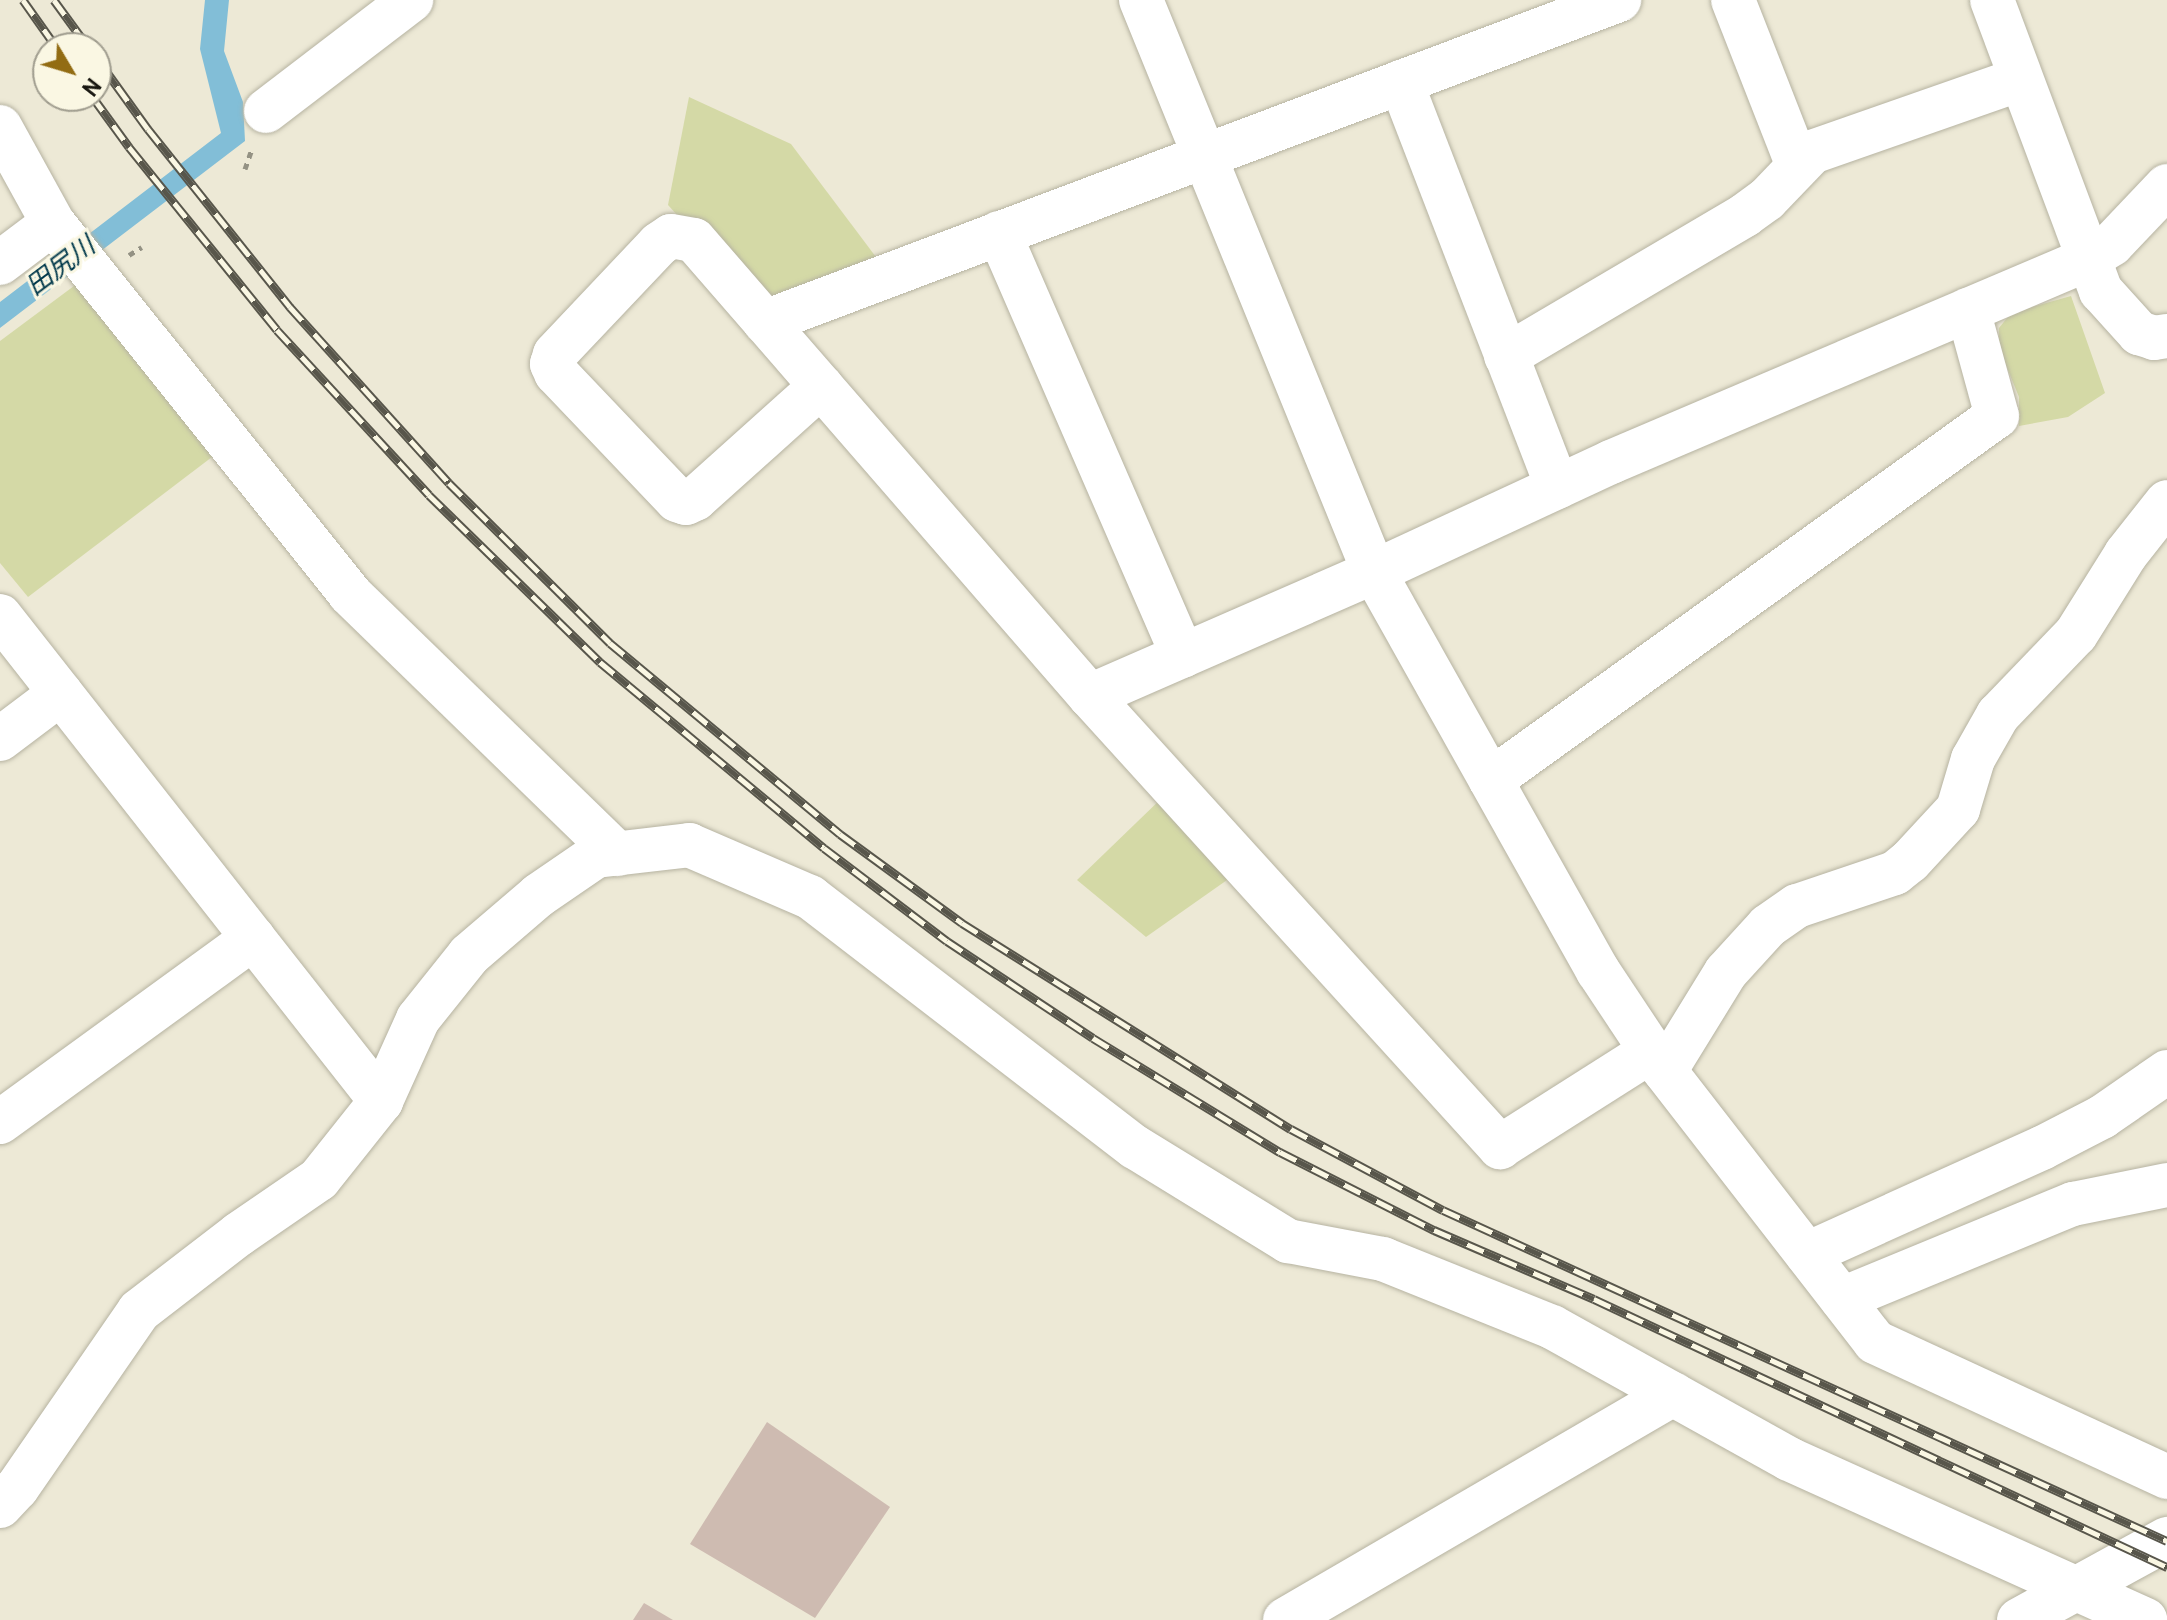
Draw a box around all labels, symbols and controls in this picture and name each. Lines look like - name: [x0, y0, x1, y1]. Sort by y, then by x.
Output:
- north arrow: [32, 32, 112, 112]
- text: N: [74, 71, 105, 100]
- water label: 田尻川: [21, 232, 103, 304]

